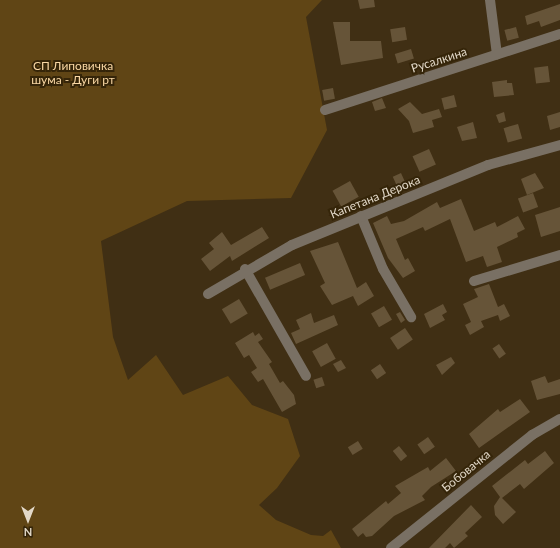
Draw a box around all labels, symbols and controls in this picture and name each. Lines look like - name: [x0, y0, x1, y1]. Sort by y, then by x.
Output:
- street label: Русалкина: [409, 44, 469, 76]
- park label: СП Липовичка шума - Дуги рт: [31, 59, 115, 87]
- street label: Капетана Дерока: [328, 172, 422, 222]
- street label: Бобовачка: [439, 447, 493, 495]
- north arrow: [8, 500, 48, 540]
- text: N: [24, 526, 32, 539]

